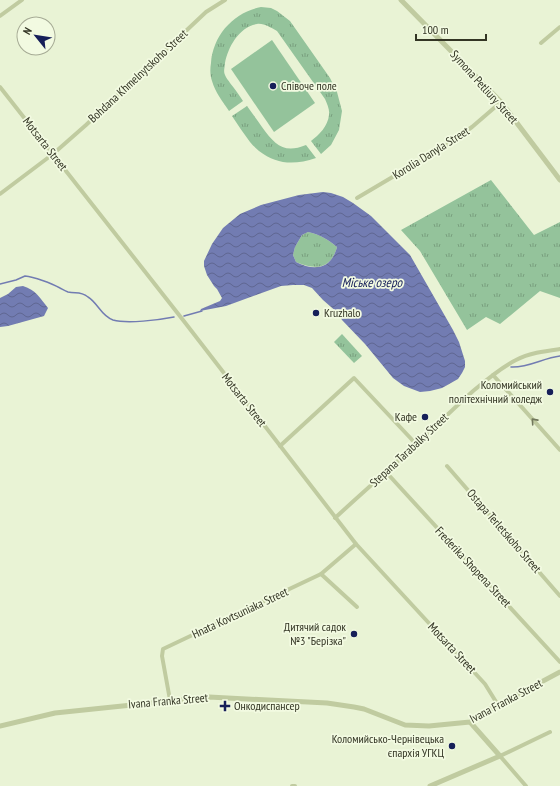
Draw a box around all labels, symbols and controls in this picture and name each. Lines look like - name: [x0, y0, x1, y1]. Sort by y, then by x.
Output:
- north arrow: [16, 16, 56, 56]
- scale bar: [416, 16, 486, 42]
- text: 100 m: [422, 22, 449, 37]
- text: N: [20, 25, 35, 37]
- street label: Bohdana Khmelnytskoho Street: [85, 25, 191, 126]
- street label: Symona Petliury Street: [447, 47, 522, 127]
- place label: Співоче поле: [281, 78, 337, 93]
- marker: Співоче поле: [268, 81, 278, 91]
- street label: Motsarta Street: [20, 114, 71, 174]
- street label: Korolia Danyla Street: [390, 123, 472, 182]
- water label: Міське озеро: [342, 274, 404, 291]
- place label: Kruzhalo: [324, 305, 361, 320]
- marker: Kruzhalo: [311, 308, 321, 318]
- street label: Motsarta Street: [219, 370, 270, 430]
- place label: Коломийський політехнічний коледж: [449, 377, 543, 406]
- marker: Коломийський політехнічний коледж: [545, 387, 555, 397]
- street label: Stepana Tarabalky Street: [366, 409, 452, 490]
- place label: Кафе: [395, 409, 417, 424]
- marker: Кафе: [420, 412, 430, 422]
- one-way arrow: [531, 418, 539, 426]
- street label: Ostapa Terletskoho Street: [464, 486, 545, 576]
- street label: Frederika Shopena Street: [432, 523, 515, 610]
- street label: Hnata Kovtsuniaka Street: [189, 583, 291, 641]
- place label: Дитячий садок №3 "Берізка": [284, 619, 346, 648]
- street label: Motsarta Street: [425, 619, 480, 677]
- marker: Дитячий садок №3 "Берізка": [349, 629, 359, 639]
- street label: Ivana Franka Street: [467, 675, 545, 726]
- street label: Ivana Franka Street: [127, 689, 209, 711]
- place label: Онкодиспансер: [234, 698, 300, 713]
- marker: Онкодиспансер: [219, 700, 231, 712]
- place label: Коломийсько-Чернівецька єпархія УГКЦ: [332, 731, 444, 760]
- marker: Коломийсько-Чернівецька єпархія УГКЦ: [447, 741, 457, 751]

